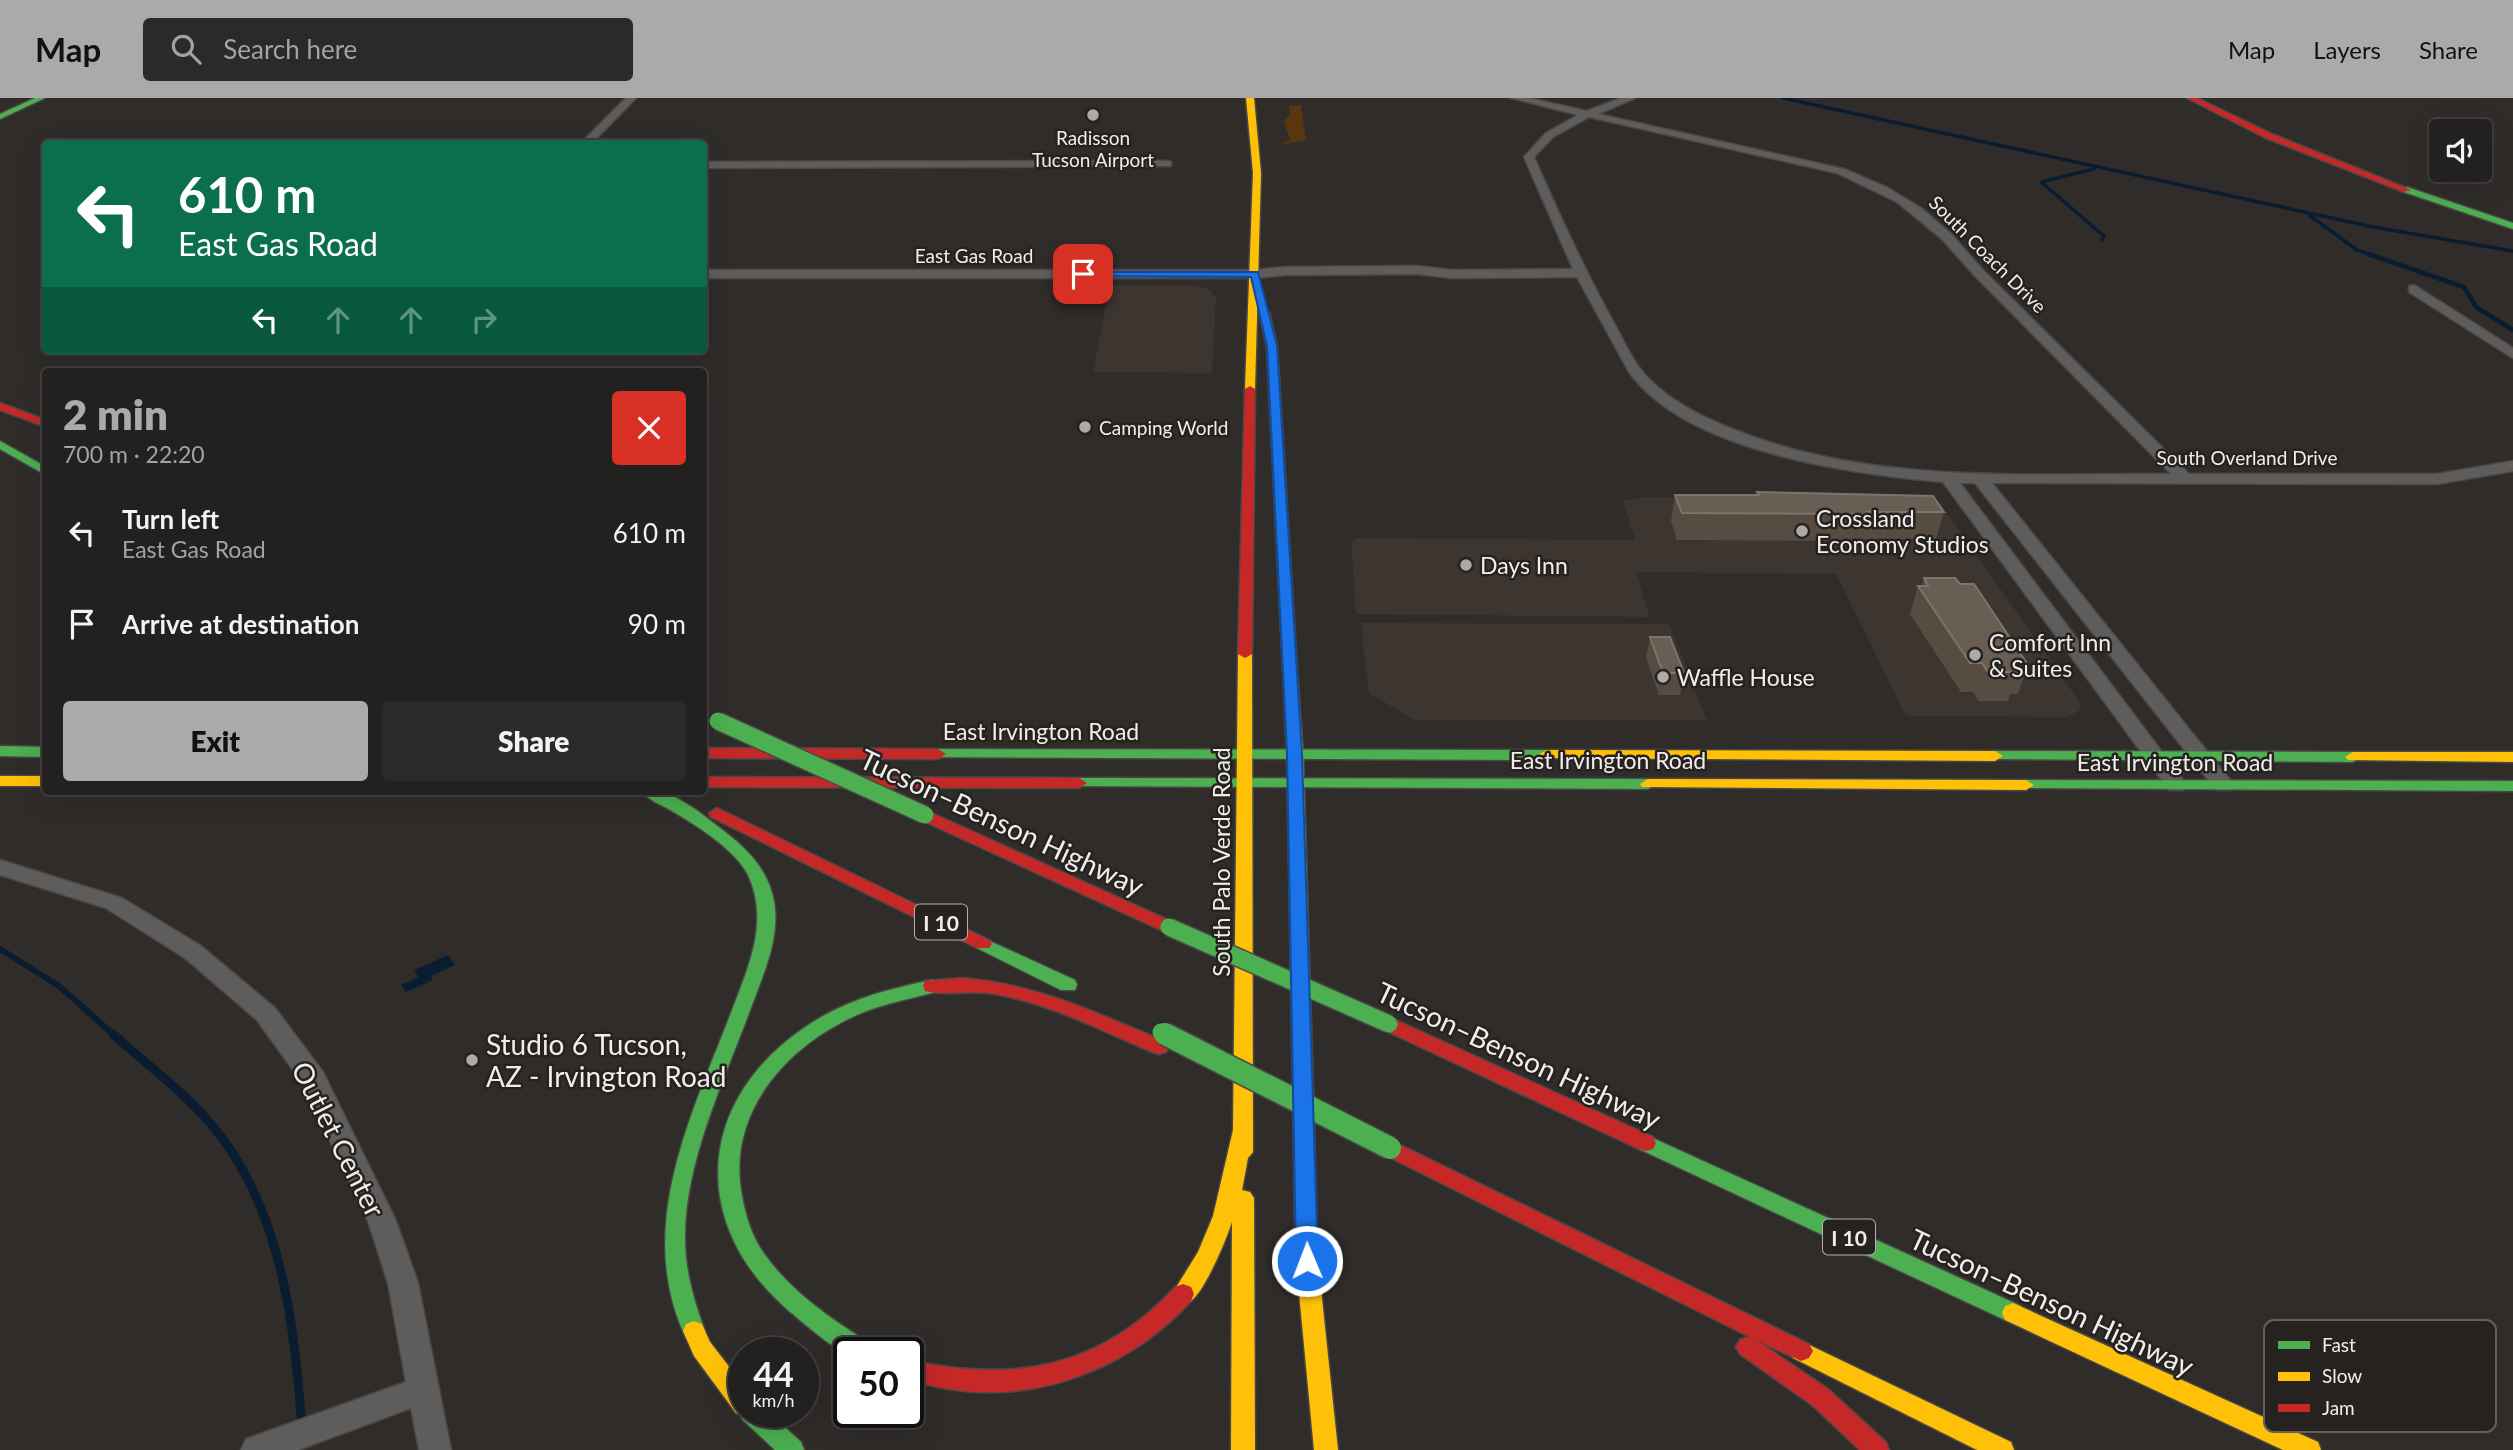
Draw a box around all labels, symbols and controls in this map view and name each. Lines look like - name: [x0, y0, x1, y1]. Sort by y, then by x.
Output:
- search box: [143, 18, 633, 81]
- text: Map: [35, 29, 101, 69]
- icon: search: [167, 30, 205, 68]
- text: Search here: [223, 33, 357, 65]
- text: Map: [2228, 35, 2275, 64]
- text: Layers: [2313, 35, 2381, 64]
- text: Share: [2419, 35, 2478, 64]
- marker: Radisson Tucson Airport: [1085, 107, 1101, 123]
- map controls: [2429, 119, 2492, 182]
- button: sound: [2429, 119, 2492, 182]
- place label: Radisson Tucson Airport: [1032, 126, 1154, 171]
- text: 610 m: [178, 165, 316, 223]
- icon: left: [63, 168, 154, 259]
- street label: South Coach Drive: [1925, 191, 2051, 317]
- text: East Gas Road: [178, 224, 378, 263]
- street label: East Gas Road: [915, 244, 1033, 267]
- pin: [1053, 244, 1113, 304]
- icon: arrive: [1064, 255, 1102, 293]
- icon: left: [246, 301, 284, 339]
- icon: ahead: [319, 301, 357, 339]
- icon: ahead: [392, 301, 430, 339]
- icon: right: [465, 301, 503, 339]
- text: 2 min: [63, 389, 168, 439]
- button: close: [612, 391, 686, 465]
- place label: Camping World: [1099, 416, 1228, 439]
- marker: Camping World: [1077, 419, 1093, 435]
- text: 700 m · 22:20: [63, 440, 205, 468]
- street label: South Overland Drive: [2157, 446, 2337, 469]
- text: Turn left: [122, 503, 219, 535]
- place label: Crossland Economy Studios: [1816, 504, 1989, 558]
- icon: left: [63, 514, 101, 552]
- text: 610 m: [613, 517, 686, 549]
- marker: Crossland Economy Studios: [1794, 523, 1810, 539]
- text: East Gas Road: [122, 535, 266, 563]
- place label: Days Inn: [1480, 551, 1568, 579]
- marker: Days Inn: [1458, 557, 1474, 573]
- icon: arrive: [63, 605, 101, 643]
- text: Arrive at destination: [122, 608, 359, 640]
- text: 90 m: [628, 608, 686, 640]
- place label: Comfort Inn & Suites: [1989, 628, 2111, 682]
- marker: Comfort Inn & Suites: [1967, 647, 1983, 663]
- place label: Waffle House: [1677, 663, 1815, 691]
- marker: Waffle House: [1655, 669, 1671, 685]
- button: Exit: [63, 701, 368, 781]
- button: Share: [382, 701, 686, 781]
- street label: East Irvington Road: [943, 717, 1139, 745]
- street label: Tucson–Benson Highway: [855, 741, 1150, 903]
- street label: East Irvington Road: [1510, 746, 1706, 774]
- street label: South Palo Verde Road: [1207, 747, 1235, 977]
- street label: East Irvington Road: [2077, 748, 2273, 776]
- road number: I 10: [915, 904, 967, 940]
- street label: Tucson–Benson Highway: [1372, 974, 1667, 1136]
- place label: Studio 6 Tucson, AZ - Irvington Road: [486, 1027, 726, 1093]
- marker: Studio 6 Tucson, AZ - Irvington Road: [464, 1052, 480, 1068]
- street label: Outlet Center: [285, 1056, 393, 1222]
- road number: I 10: [1823, 1220, 1875, 1254]
- street label: Tucson–Benson Highway: [1905, 1221, 2200, 1383]
- position arrow: [1270, 1224, 1344, 1298]
- legend: [2264, 1320, 2496, 1432]
- text: Fast: [2322, 1333, 2356, 1356]
- speed limit sign: 50: [833, 1337, 924, 1428]
- text: 44: [753, 1352, 794, 1394]
- text: Slow: [2322, 1364, 2362, 1387]
- text: km/h: [752, 1389, 795, 1411]
- text: Jam: [2322, 1396, 2355, 1419]

